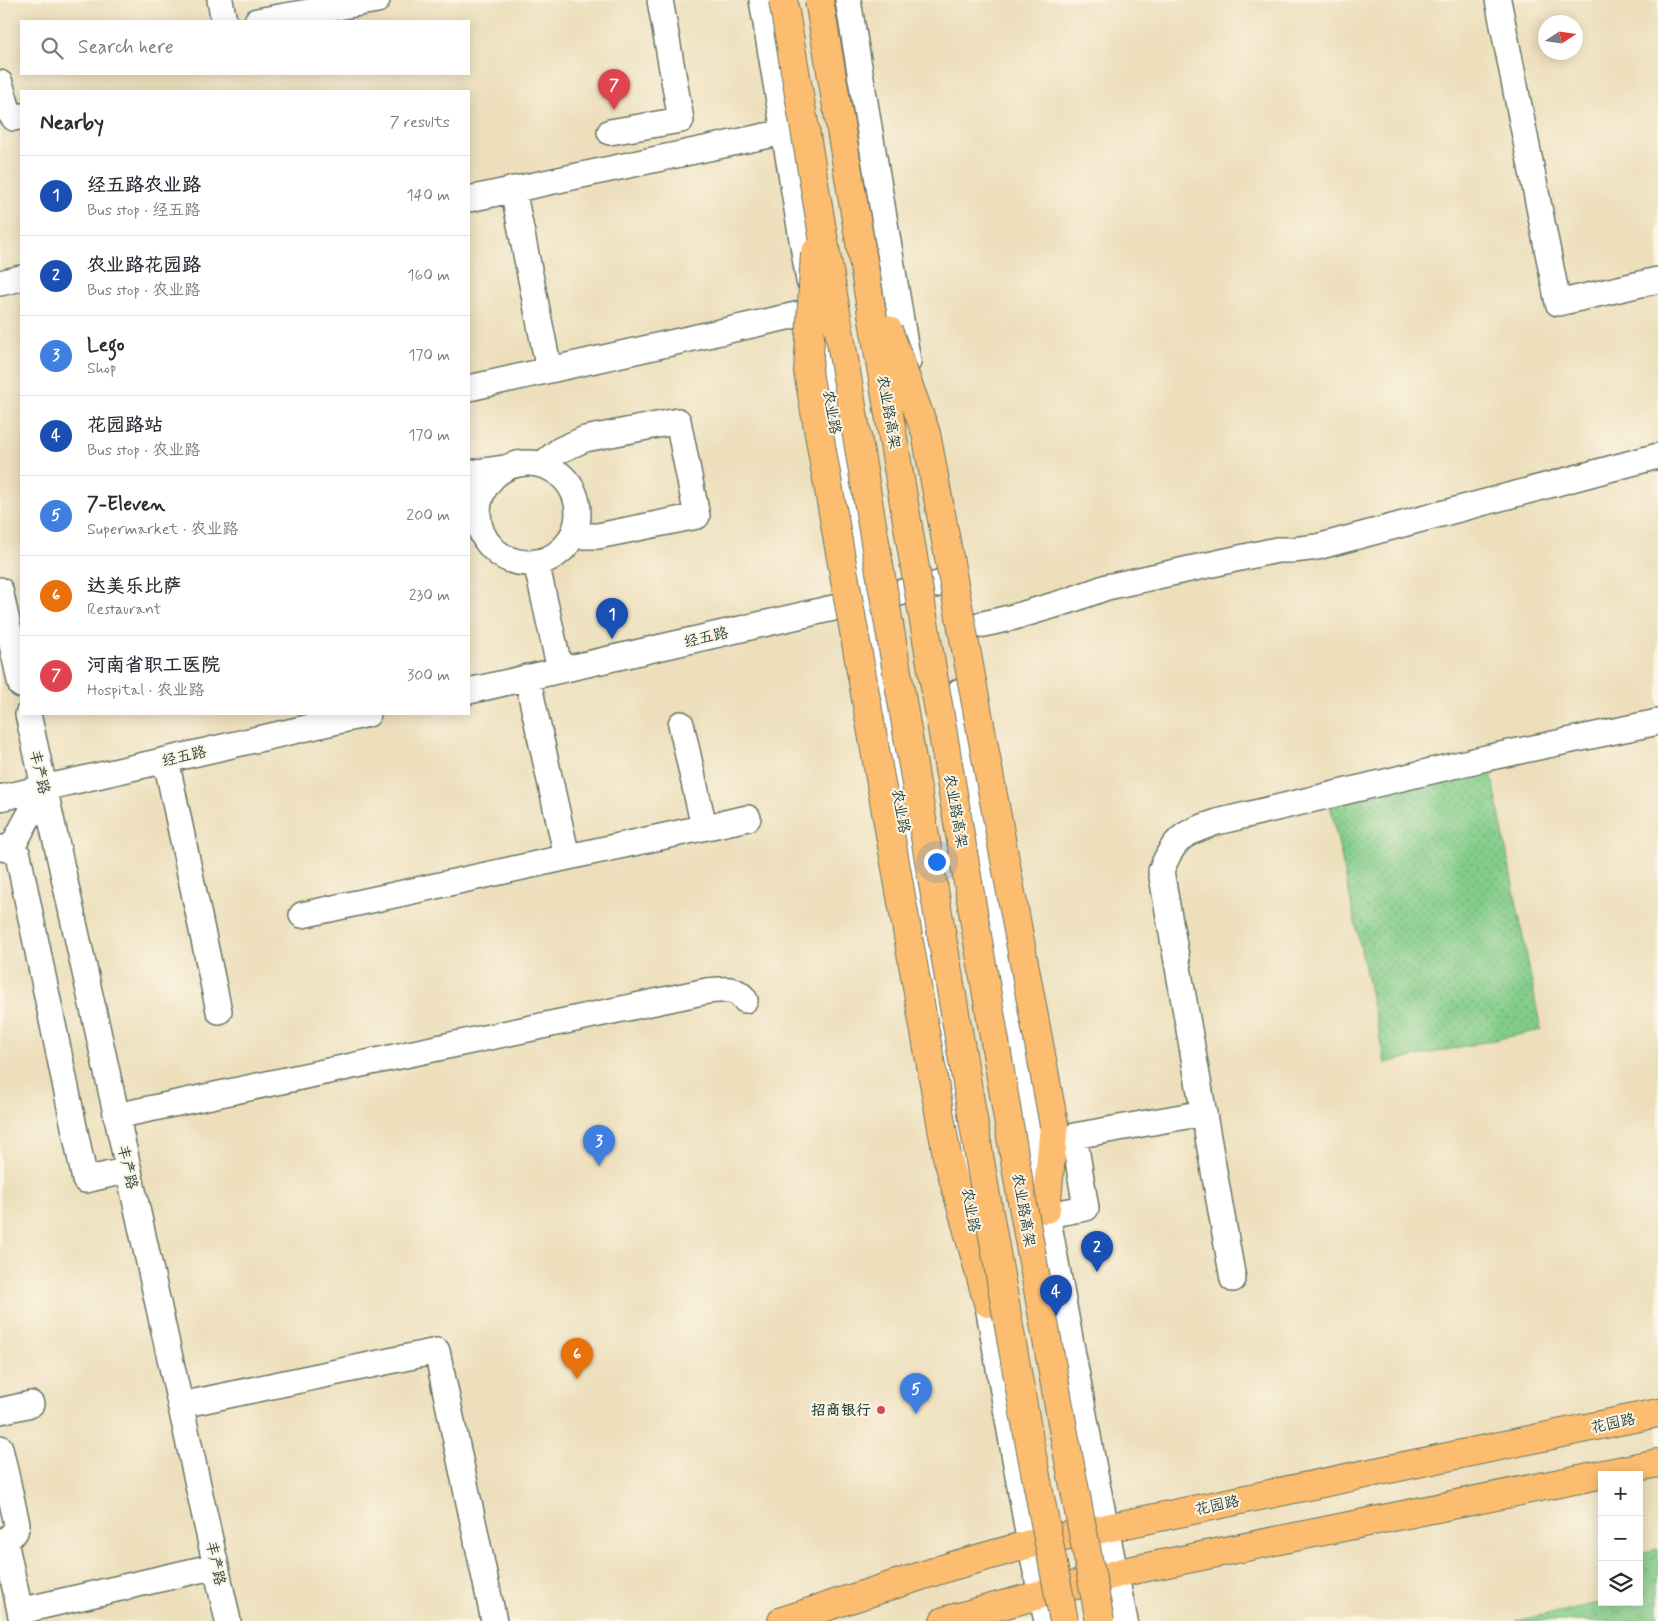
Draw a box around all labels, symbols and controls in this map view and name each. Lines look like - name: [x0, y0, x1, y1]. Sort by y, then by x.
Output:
- north arrow: [1538, 15, 1583, 60]
- search box: [20, 20, 470, 75]
- icon: search: [38, 34, 66, 62]
- text: Search here: [78, 35, 174, 60]
- pin: 7: [598, 69, 630, 110]
- text: Nearby: [40, 109, 104, 137]
- text: 7 results: [390, 112, 450, 133]
- text: 经五路农业路: [87, 173, 201, 198]
- text: 1: [52, 185, 60, 206]
- text: 140 m: [406, 185, 450, 206]
- text: Bus stop · 经五路: [87, 200, 200, 221]
- text: 农业路花园路: [87, 253, 201, 278]
- text: 2: [52, 265, 60, 286]
- text: 160 m: [407, 265, 450, 286]
- text: Bus stop · 农业路: [87, 280, 200, 301]
- text: Lego: [87, 333, 124, 358]
- text: 3: [52, 345, 60, 366]
- text: 170 m: [408, 345, 450, 366]
- text: Shop: [87, 358, 116, 379]
- street label: 农业路高架: [872, 373, 904, 451]
- street label: 农业路: [817, 388, 845, 436]
- text: 花园路站: [87, 413, 163, 438]
- text: 4: [51, 425, 61, 446]
- text: 170 m: [408, 425, 450, 446]
- text: Bus stop · 农业路: [87, 440, 200, 461]
- text: 7-Eleven: [87, 492, 165, 517]
- text: 5: [51, 505, 61, 526]
- text: 200 m: [406, 505, 450, 526]
- text: Supermarket · 农业路: [87, 519, 239, 540]
- text: 达美乐比萨: [87, 574, 182, 599]
- text: 6: [52, 585, 60, 606]
- text: 230 m: [409, 585, 450, 606]
- pin: 1: [596, 598, 628, 639]
- text: Restaurant: [87, 599, 161, 620]
- street label: 经五路: [682, 623, 730, 653]
- text: 河南省职工医院: [87, 653, 220, 678]
- text: 7: [51, 665, 61, 686]
- text: 300 m: [407, 665, 450, 686]
- text: Hospital · 农业路: [87, 680, 204, 701]
- street label: 经五路: [160, 742, 208, 772]
- street label: 丰产路: [24, 748, 54, 796]
- street label: 农业路高架: [939, 772, 971, 850]
- street label: 农业路: [886, 787, 914, 835]
- your location: [924, 849, 950, 875]
- pin: 3: [583, 1125, 615, 1166]
- street label: 丰产路: [112, 1143, 142, 1191]
- street label: 农业路高架: [1007, 1171, 1039, 1249]
- street label: 农业路: [956, 1186, 984, 1234]
- pin: 2: [1081, 1231, 1113, 1272]
- pin: 4: [1040, 1275, 1072, 1316]
- pin: 6: [561, 1338, 593, 1379]
- pin: 5: [900, 1373, 932, 1414]
- place label: 招商银行: [811, 1401, 871, 1421]
- marker: 招商银行: [875, 1404, 887, 1416]
- street label: 花园路: [1589, 1410, 1637, 1438]
- map controls: [1598, 1471, 1643, 1606]
- button: +: [1598, 1471, 1643, 1516]
- street label: 花园路: [1193, 1492, 1241, 1520]
- button: −: [1598, 1516, 1643, 1561]
- street label: 丰产路: [201, 1539, 229, 1587]
- button: layers: [1598, 1561, 1643, 1606]

